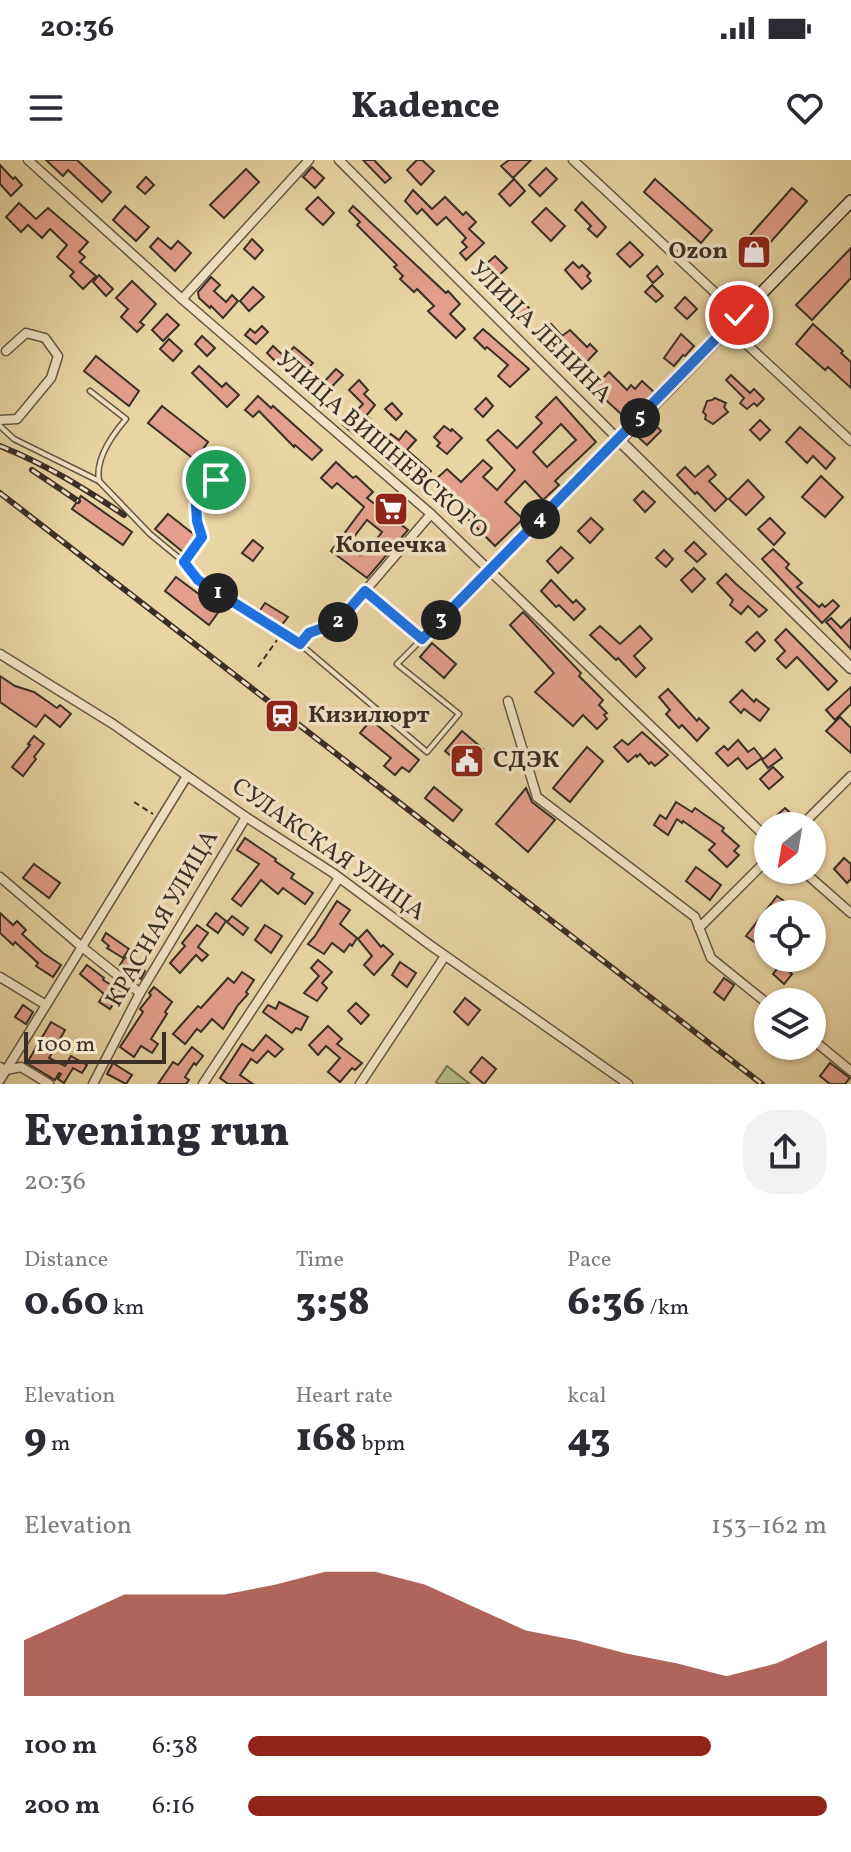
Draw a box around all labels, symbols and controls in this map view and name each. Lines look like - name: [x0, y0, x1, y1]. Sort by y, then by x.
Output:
- text: 20:36: [40, 7, 114, 49]
- text: Kadence: [351, 83, 500, 133]
- icon: menu: [24, 86, 68, 130]
- icon: heart: [783, 86, 827, 130]
- shop icon: Ozon: [735, 233, 773, 271]
- place label: Ozon: [668, 235, 728, 269]
- street label: УЛИЦА ЛЕНИНА: [461, 254, 619, 412]
- pin: [705, 281, 773, 349]
- icon: check: [717, 293, 761, 337]
- street label: УЛИЦА ВИШНЕВСКОГО: [267, 344, 495, 548]
- pin: 5: [620, 398, 660, 438]
- text: 5: [635, 402, 645, 433]
- pin: [182, 446, 250, 514]
- icon: arrive: [194, 458, 238, 502]
- supermarket icon: Копеечка: [372, 490, 410, 528]
- pin: 4: [520, 499, 560, 539]
- text: 4: [533, 503, 547, 534]
- place label: Копеечка: [335, 529, 447, 563]
- pin: 1: [198, 573, 238, 613]
- text: 1: [214, 577, 222, 608]
- pin: 3: [421, 600, 461, 640]
- pin: 2: [318, 602, 358, 642]
- text: 3: [435, 604, 447, 635]
- text: 2: [332, 606, 344, 637]
- station icon: Кизилюрт: [263, 697, 301, 735]
- place label: Кизилюрт: [308, 699, 430, 733]
- public building icon: СДЭК: [448, 742, 486, 780]
- place label: СДЭК: [493, 744, 560, 778]
- street label: СУЛАКСКАЯ УЛИЦА: [224, 770, 432, 930]
- north arrow: [754, 812, 826, 884]
- map controls: [754, 812, 826, 1060]
- street label: КРАСНАЯ УЛИЦА: [98, 824, 228, 1014]
- button: locate: [754, 900, 826, 972]
- button: layers: [754, 988, 826, 1060]
- scale bar: [24, 1028, 166, 1064]
- text: 100 m: [36, 1030, 95, 1061]
- text: Evening run: [24, 1103, 290, 1164]
- button: share: [743, 1110, 827, 1194]
- text: 20:36: [24, 1164, 86, 1200]
- text: Distance: [24, 1245, 108, 1276]
- text: Time: [296, 1245, 344, 1276]
- text: Pace: [567, 1245, 611, 1276]
- text: 0.60: [24, 1276, 109, 1332]
- text: 3:58: [296, 1276, 370, 1332]
- text: 6:36: [567, 1276, 645, 1332]
- text: km: [109, 1293, 144, 1324]
- text: /km: [645, 1293, 689, 1324]
- text: Elevation: [24, 1381, 115, 1412]
- text: Heart rate: [296, 1381, 393, 1412]
- text: kcal: [567, 1381, 606, 1412]
- text: 9: [24, 1412, 47, 1468]
- text: 168: [296, 1412, 357, 1468]
- text: 43: [567, 1412, 611, 1468]
- text: m: [47, 1429, 71, 1460]
- text: bpm: [357, 1429, 406, 1460]
- text: Elevation: [24, 1508, 132, 1544]
- text: 153–162 m: [711, 1508, 827, 1544]
- text: 100 m: [24, 1728, 97, 1764]
- text: 6:38: [152, 1728, 198, 1764]
- text: 200 m: [24, 1788, 100, 1824]
- text: 6:16: [152, 1788, 195, 1824]

